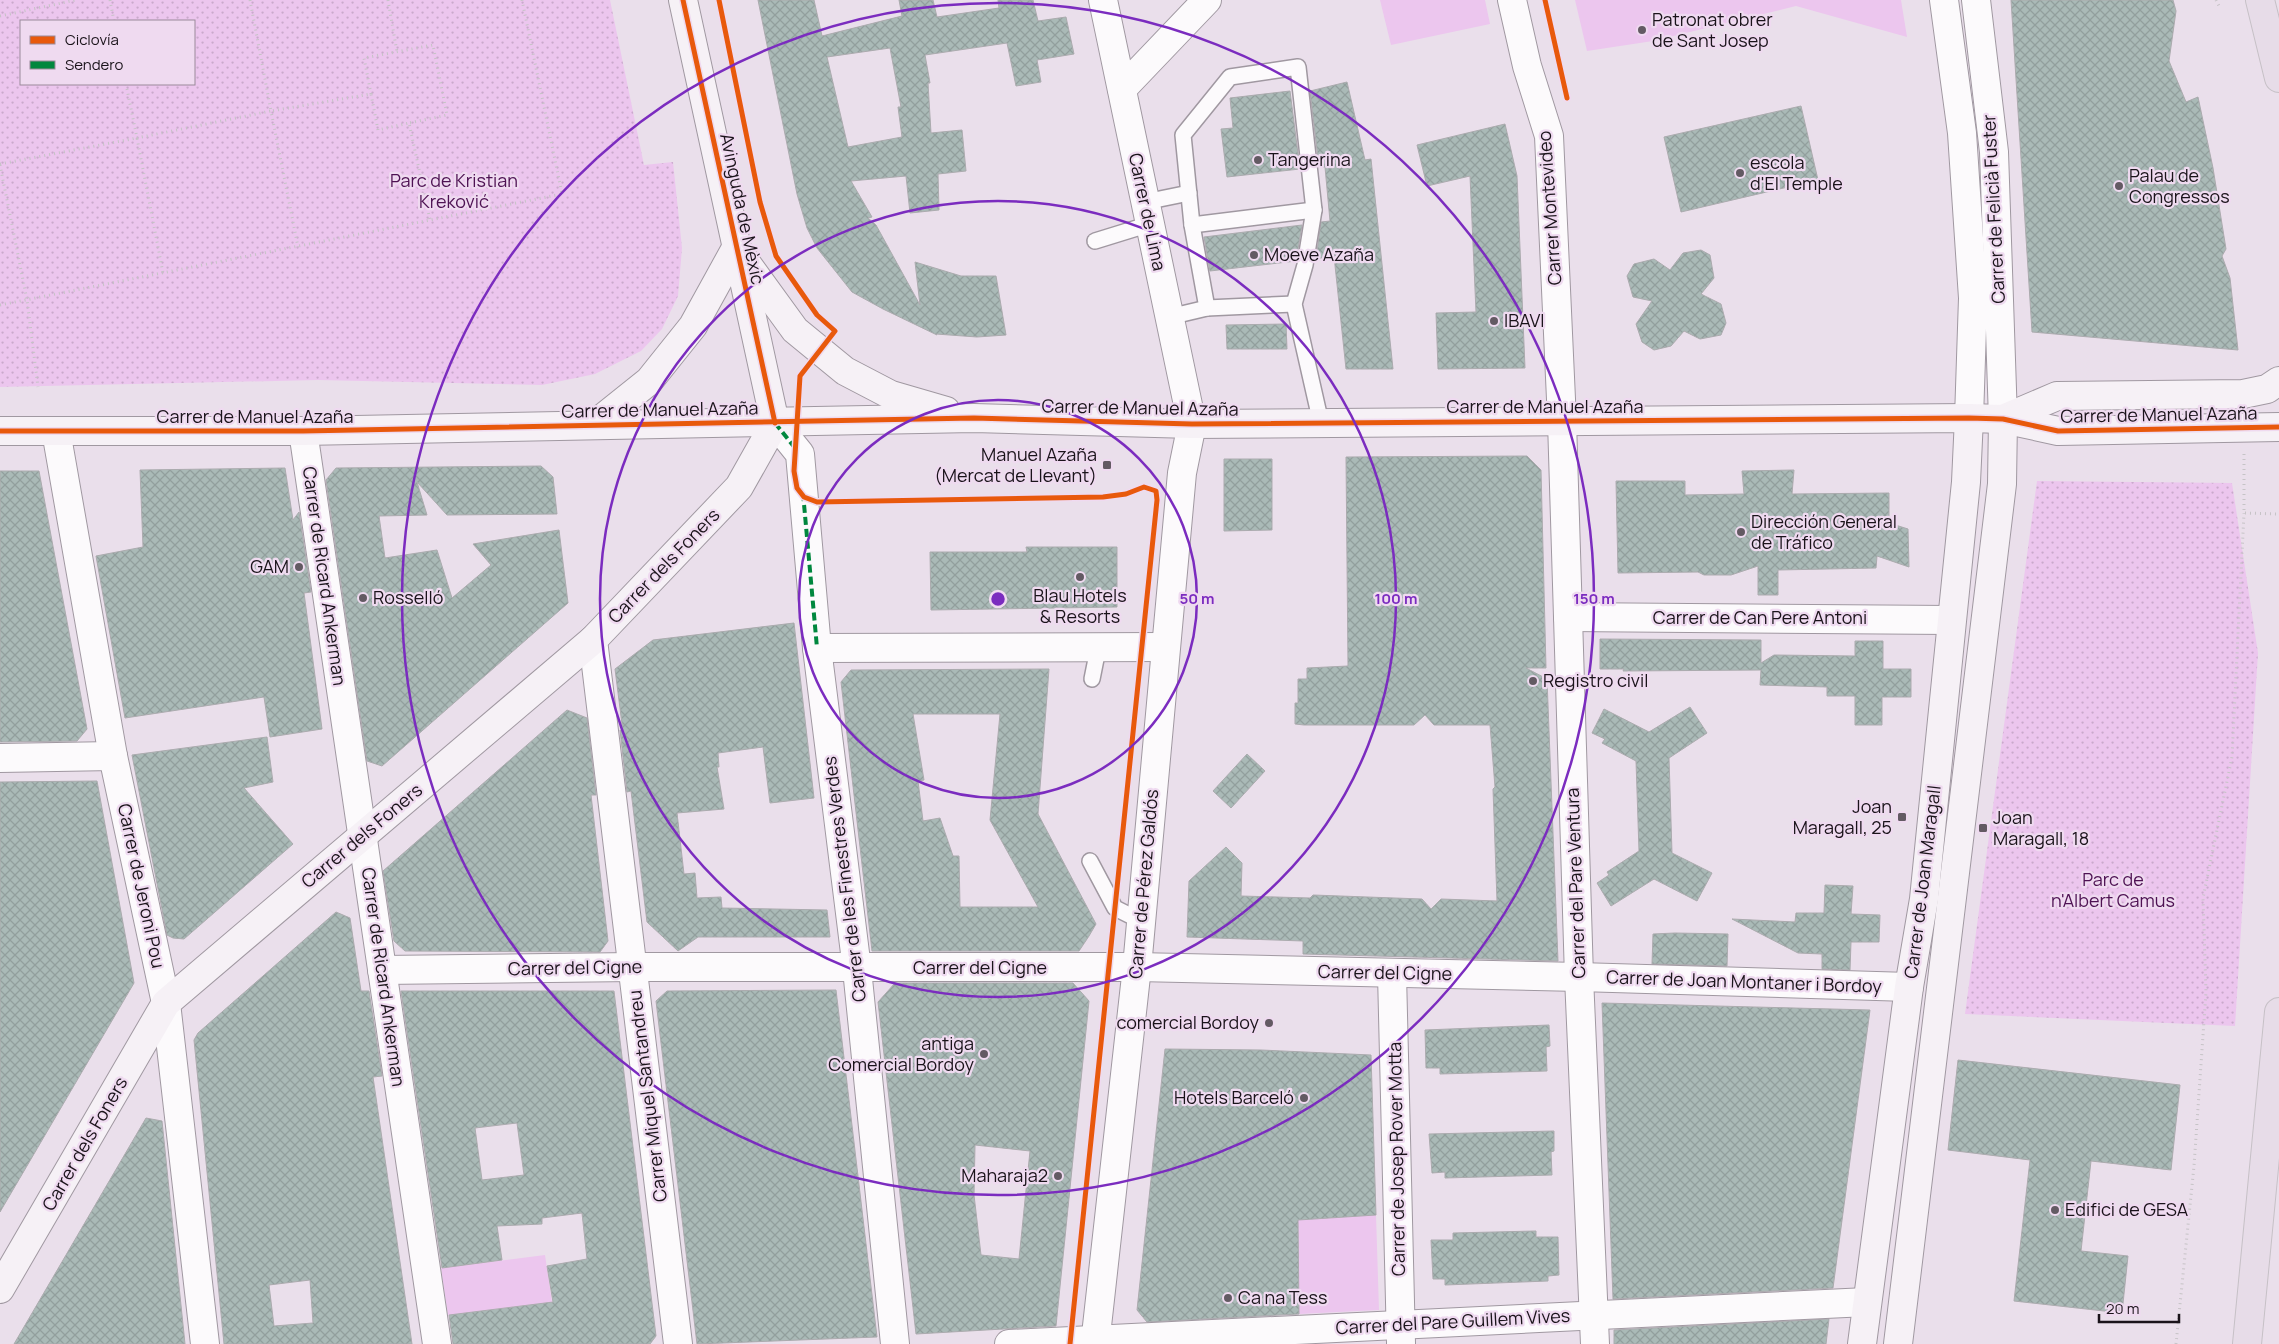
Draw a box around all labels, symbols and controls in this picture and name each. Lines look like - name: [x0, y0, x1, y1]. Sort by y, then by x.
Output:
- place label: Patronat obrer de Sant Josep: [1652, 7, 1773, 52]
- legend: [20, 20, 195, 85]
- marker: Patronat obrer de Sant Josep: [1636, 24, 1648, 36]
- text: Ciclovía: [65, 29, 119, 50]
- text: Sendero: [65, 54, 124, 75]
- street label: Carrer de Felicià Fuster: [1976, 113, 2010, 304]
- street label: Carrer Montevideo: [1532, 130, 1566, 286]
- street label: Avinguda de Mèxic: [715, 131, 771, 287]
- place label: Tangerina: [1268, 147, 1351, 171]
- place label: escola d'El Temple: [1750, 150, 1843, 195]
- street label: Carrer de Lima: [1124, 151, 1172, 273]
- marker: Tangerina: [1252, 154, 1264, 166]
- place label: Palau de Congressos: [2129, 163, 2230, 208]
- marker: escola d'El Temple: [1734, 167, 1746, 179]
- park label: Parc de Kristian Kreković: [390, 168, 518, 213]
- marker: Palau de Congressos: [2113, 180, 2125, 192]
- place label: Moeve Azaña: [1264, 242, 1374, 266]
- marker: Moeve Azaña: [1248, 249, 1260, 261]
- place label: IBAVI: [1504, 308, 1544, 332]
- marker: IBAVI: [1488, 315, 1500, 327]
- street label: Carrer de Manuel Azaña: [1041, 393, 1239, 421]
- street label: Carrer de Manuel Azaña: [1447, 394, 1644, 418]
- street label: Carrer de Manuel Azaña: [561, 395, 759, 423]
- street label: Carrer de Manuel Azaña: [2060, 400, 2258, 428]
- street label: Carrer de Manuel Azaña: [157, 404, 354, 428]
- place label: Manuel Azaña (Mercat de Llevant): [934, 442, 1097, 487]
- marker: Manuel Azaña (Mercat de Llevant): [1101, 459, 1113, 471]
- street label: Carrer de Ricard Ankerman: [298, 465, 352, 687]
- street label: Carrer dels Foners: [602, 503, 724, 628]
- place label: Dirección General de Tráfico: [1751, 509, 1897, 554]
- marker: Dirección General de Tráfico: [1735, 526, 1747, 538]
- place label: GAM: [250, 554, 289, 578]
- marker: GAM: [293, 561, 305, 573]
- marker: Blau Hotels & Resorts: [1074, 571, 1086, 583]
- place label: Blau Hotels & Resorts: [1033, 583, 1127, 628]
- place label: Rosselló: [373, 585, 443, 609]
- text: 50 m: [1179, 588, 1215, 609]
- text: 100 m: [1375, 588, 1417, 609]
- text: 150 m: [1573, 588, 1615, 609]
- centre of rings: [989, 590, 1007, 608]
- marker: Rosselló: [357, 592, 369, 604]
- street label: Carrer de Can Pere Antoni: [1653, 605, 1867, 629]
- place label: Registro civil: [1543, 668, 1648, 692]
- marker: Registro civil: [1527, 675, 1539, 687]
- street label: Carrer de les Finestres Verdes: [817, 755, 871, 1003]
- street label: Carrer dels Foners: [296, 778, 427, 893]
- street label: Carrer de Joan Maragall: [1898, 784, 1946, 980]
- street label: Carrer del Pare Ventura: [1560, 787, 1590, 979]
- street label: Carrer de Pérez Galdós: [1123, 788, 1163, 980]
- place label: Joan Maragall, 25: [1793, 794, 1892, 839]
- street label: Carrer de Jeroni Pou: [113, 801, 171, 970]
- place label: Joan Maragall, 18: [1993, 805, 2089, 850]
- marker: Joan Maragall, 25: [1896, 811, 1908, 823]
- marker: Joan Maragall, 18: [1977, 822, 1989, 834]
- street label: Carrer de Ricard Ankerman: [357, 866, 411, 1088]
- park label: Parc de n'Albert Camus: [2051, 867, 2175, 912]
- street label: Carrer del Cigne: [508, 954, 642, 980]
- street label: Carrer del Cigne: [913, 955, 1047, 979]
- street label: Carrer del Cigne: [1318, 959, 1452, 985]
- street label: Carrer de Joan Montaner i Bordoy: [1606, 964, 1883, 998]
- street label: Carrer Miquel Santandreu: [622, 989, 672, 1203]
- place label: comercial Bordoy: [1116, 1010, 1259, 1034]
- marker: comercial Bordoy: [1263, 1017, 1275, 1029]
- place label: antiga Comercial Bordoy: [828, 1031, 974, 1076]
- street label: Carrer de Josep Rover Motta: [1382, 1042, 1410, 1276]
- marker: antiga Comercial Bordoy: [978, 1048, 990, 1060]
- street label: Carrer dels Foners: [36, 1072, 132, 1215]
- place label: Hotels Barceló: [1174, 1085, 1294, 1109]
- marker: Hotels Barceló: [1298, 1092, 1310, 1104]
- place label: Maharaja2: [961, 1163, 1048, 1187]
- marker: Maharaja2: [1052, 1170, 1064, 1182]
- place label: Edifici de GESA: [2065, 1197, 2189, 1221]
- marker: Edifici de GESA: [2049, 1204, 2061, 1216]
- place label: Ca na Tess: [1238, 1285, 1328, 1309]
- marker: Ca na Tess: [1222, 1292, 1234, 1304]
- scale bar: [2099, 1292, 2179, 1324]
- text: 20 m: [2106, 1298, 2139, 1319]
- street label: Carrer del Pare Guillem Vives: [1335, 1303, 1571, 1339]

